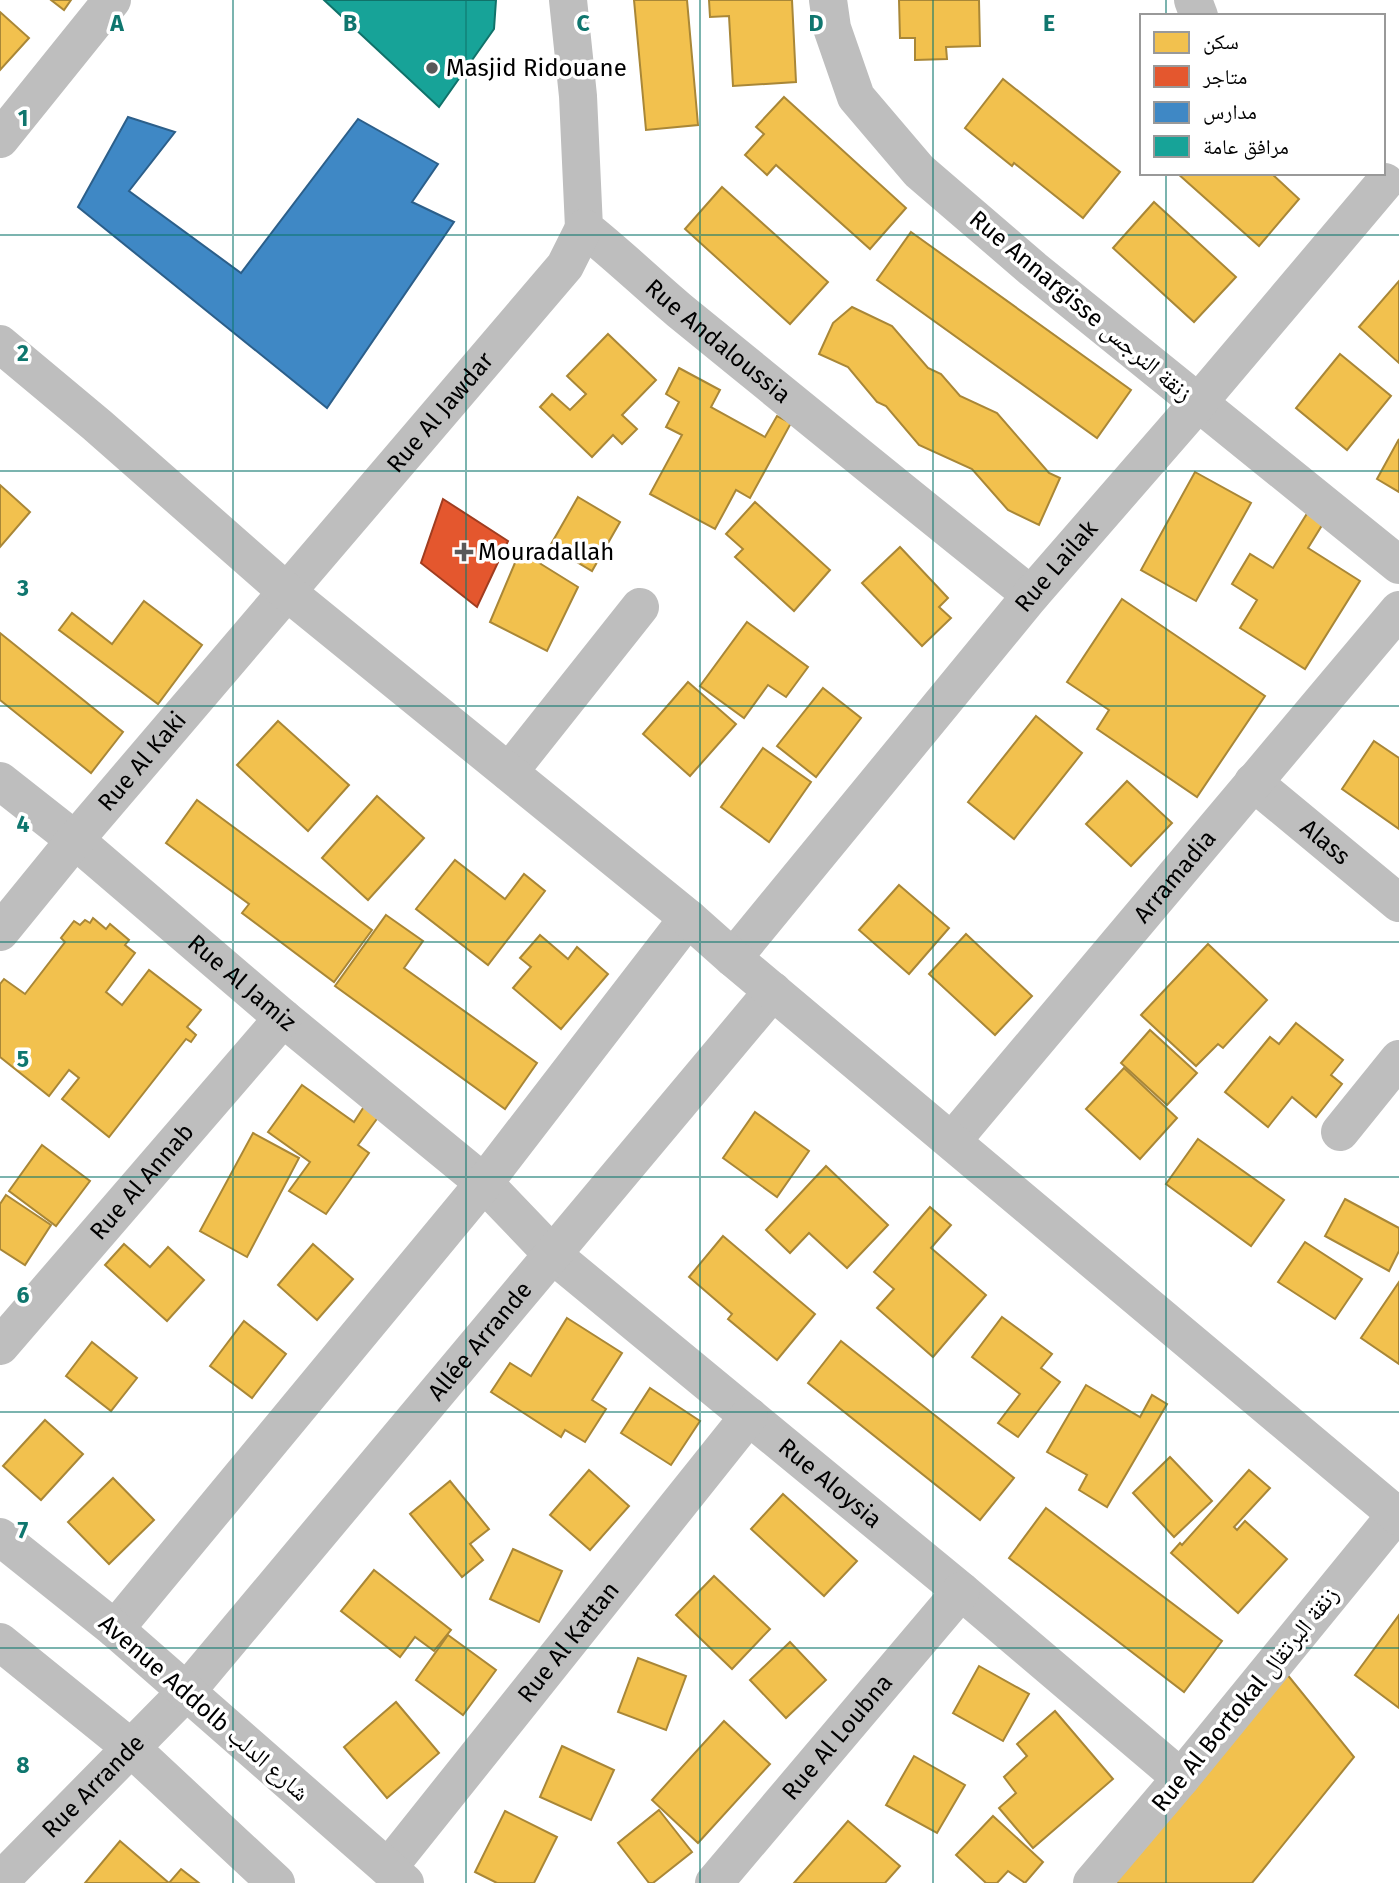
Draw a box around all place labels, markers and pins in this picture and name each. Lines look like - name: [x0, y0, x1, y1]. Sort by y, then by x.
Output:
- place label: Masjid Ridouane: [446, 54, 627, 82]
- marker: Masjid Ridouane: [424, 60, 440, 76]
- place label: Mouradallah: [478, 538, 614, 566]
- marker: Mouradallah: [456, 544, 472, 560]

